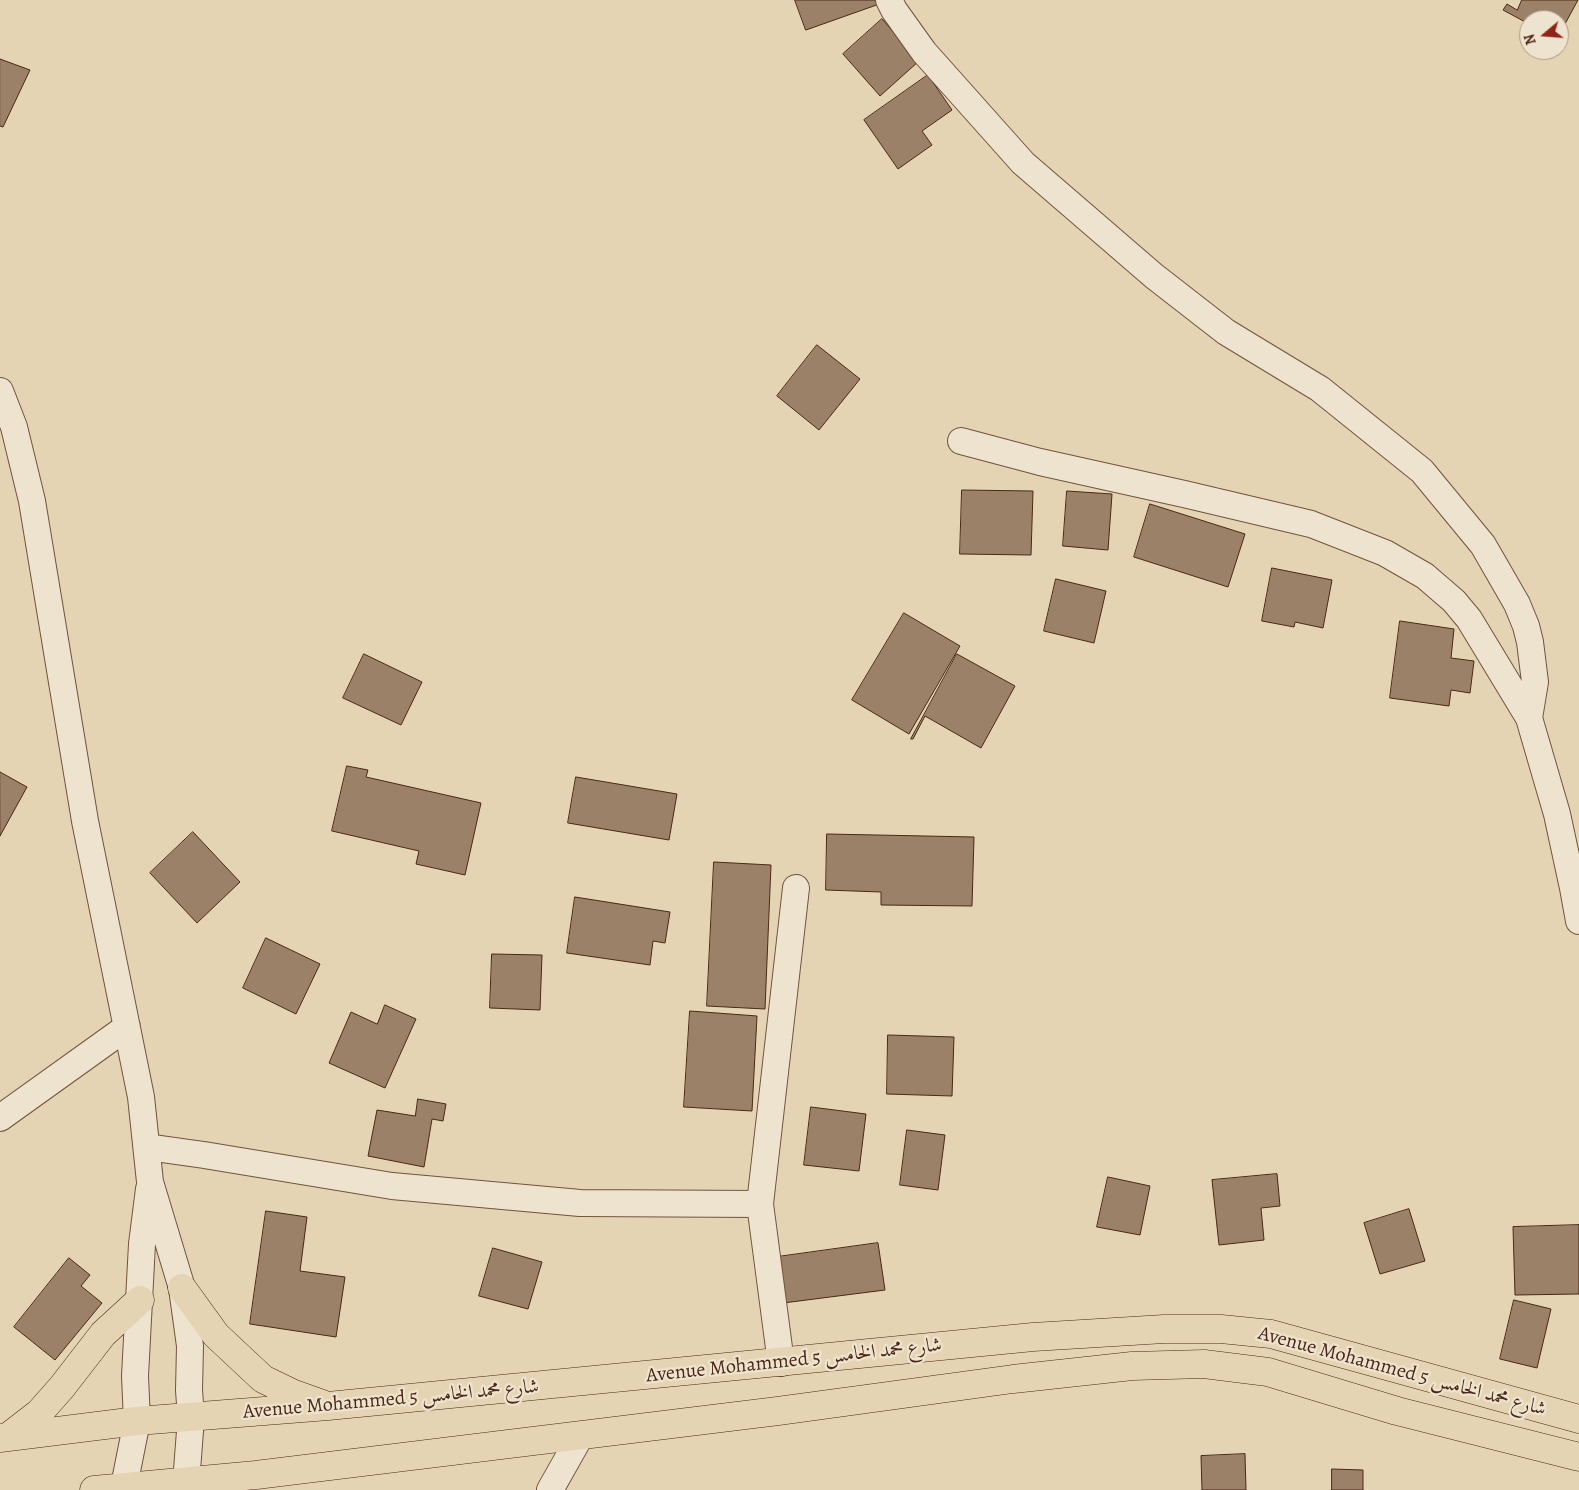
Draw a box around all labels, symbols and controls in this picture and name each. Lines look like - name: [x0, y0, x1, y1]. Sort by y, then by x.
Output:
- north arrow: [1519, 10, 1569, 60]
- text: N: [1520, 32, 1541, 47]
- street label: Avenue Mohammed 5 شارع محمد الخامس: [1255, 1322, 1549, 1422]
- street label: Avenue Mohammed 5 شارع محمد الخامس: [645, 1334, 943, 1388]
- street label: Avenue Mohammed 5 شارع محمد الخامس: [242, 1375, 540, 1425]

